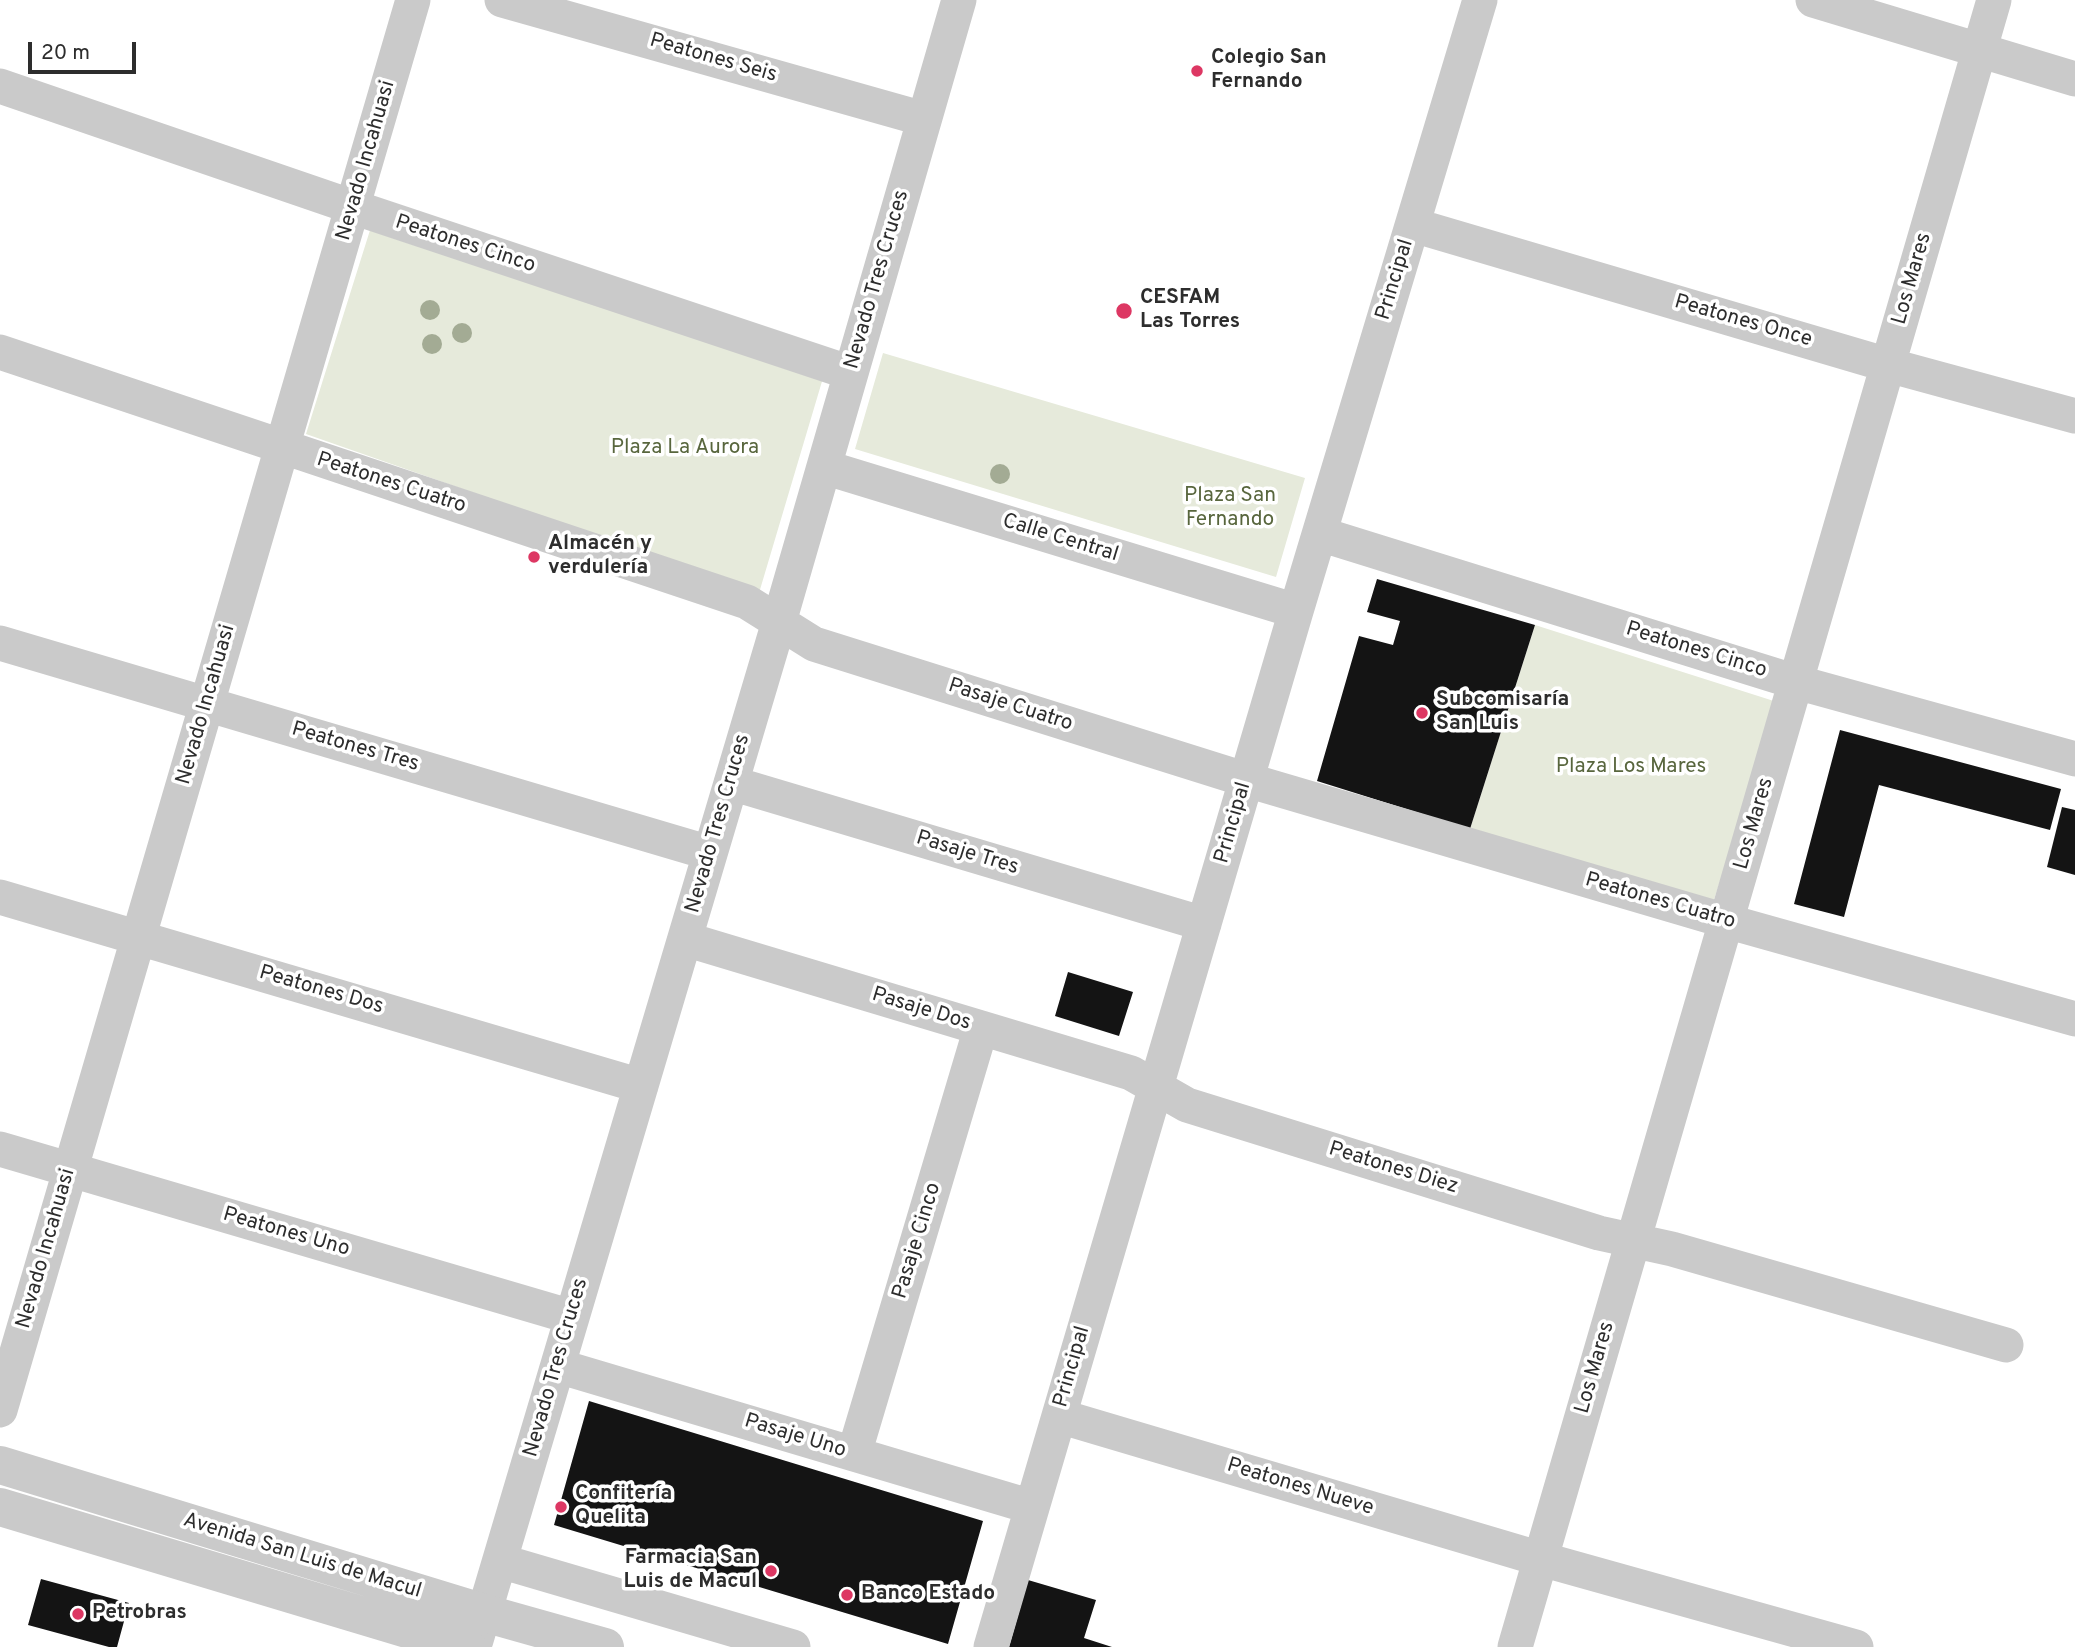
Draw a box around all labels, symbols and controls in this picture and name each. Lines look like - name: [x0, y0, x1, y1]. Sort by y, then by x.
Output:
- scale bar: [32, 28, 140, 72]
- street label: Peatones Seis: [646, 29, 780, 89]
- text: 20 m: [41, 40, 90, 67]
- place label: Colegio San Fernando: [1211, 46, 1327, 96]
- marker: Colegio San Fernando: [1189, 63, 1205, 79]
- street label: Nevado Incahuasi: [332, 78, 402, 244]
- street label: Nevado Tres Cruces: [840, 188, 916, 372]
- street label: Peatones Cinco: [392, 210, 538, 280]
- street label: Los Mares: [1888, 230, 1938, 328]
- street label: Principal: [1372, 236, 1420, 324]
- place label: CESFAM Las Torres: [1140, 286, 1240, 336]
- street label: Peatones Once: [1671, 290, 1815, 354]
- marker: CESFAM Las Torres: [1114, 301, 1134, 321]
- park label: Plaza La Aurora: [611, 436, 759, 462]
- street label: Peatones Cuatro: [313, 448, 469, 520]
- park label: Plaza San Fernando: [1184, 484, 1276, 534]
- street label: Calle Central: [999, 509, 1121, 569]
- place label: Almacén y verdulería: [548, 532, 652, 582]
- marker: Almacén y verdulería: [526, 549, 542, 565]
- street label: Peatones Cinco: [1622, 618, 1770, 684]
- street label: Nevado Incahuasi: [172, 622, 242, 788]
- street label: Pasaje Cuatro: [945, 674, 1075, 738]
- place label: Subcomisaría San Luis: [1436, 688, 1569, 738]
- marker: Subcomisaría San Luis: [1414, 705, 1430, 721]
- street label: Peatones Tres: [288, 718, 422, 778]
- street label: Nevado Tres Cruces: [681, 732, 757, 916]
- park label: Plaza Los Mares: [1556, 755, 1706, 781]
- street label: Los Mares: [1730, 775, 1780, 873]
- street label: Principal: [1210, 779, 1258, 867]
- street label: Pasaje Tres: [913, 826, 1021, 882]
- street label: Peatones Cuatro: [1582, 868, 1738, 936]
- street label: Peatones Dos: [256, 961, 386, 1021]
- street label: Pasaje Dos: [868, 983, 974, 1037]
- street label: Peatones Diez: [1325, 1137, 1461, 1201]
- street label: Nevado Incahuasi: [12, 1166, 82, 1332]
- street label: Pasaje Cinco: [888, 1180, 948, 1302]
- street label: Peatones Uno: [220, 1203, 352, 1263]
- street label: Nevado Tres Cruces: [519, 1276, 595, 1460]
- street label: Los Mares: [1571, 1319, 1621, 1417]
- street label: Principal: [1049, 1323, 1097, 1411]
- street label: Pasaje Uno: [741, 1410, 849, 1464]
- street label: Peatones Nueve: [1224, 1454, 1376, 1522]
- place label: Confitería Quelita: [575, 1482, 672, 1532]
- marker: Confitería Quelita: [553, 1499, 569, 1515]
- street label: Avenida San Luis de Macul: [180, 1509, 424, 1605]
- place label: Farmacia San Luis de Macul: [623, 1546, 757, 1596]
- marker: Farmacia San Luis de Macul: [763, 1563, 779, 1579]
- place label: Banco Estado: [861, 1582, 995, 1608]
- marker: Banco Estado: [839, 1587, 855, 1603]
- place label: Petrobras: [92, 1601, 187, 1627]
- marker: Petrobras: [70, 1606, 86, 1622]

